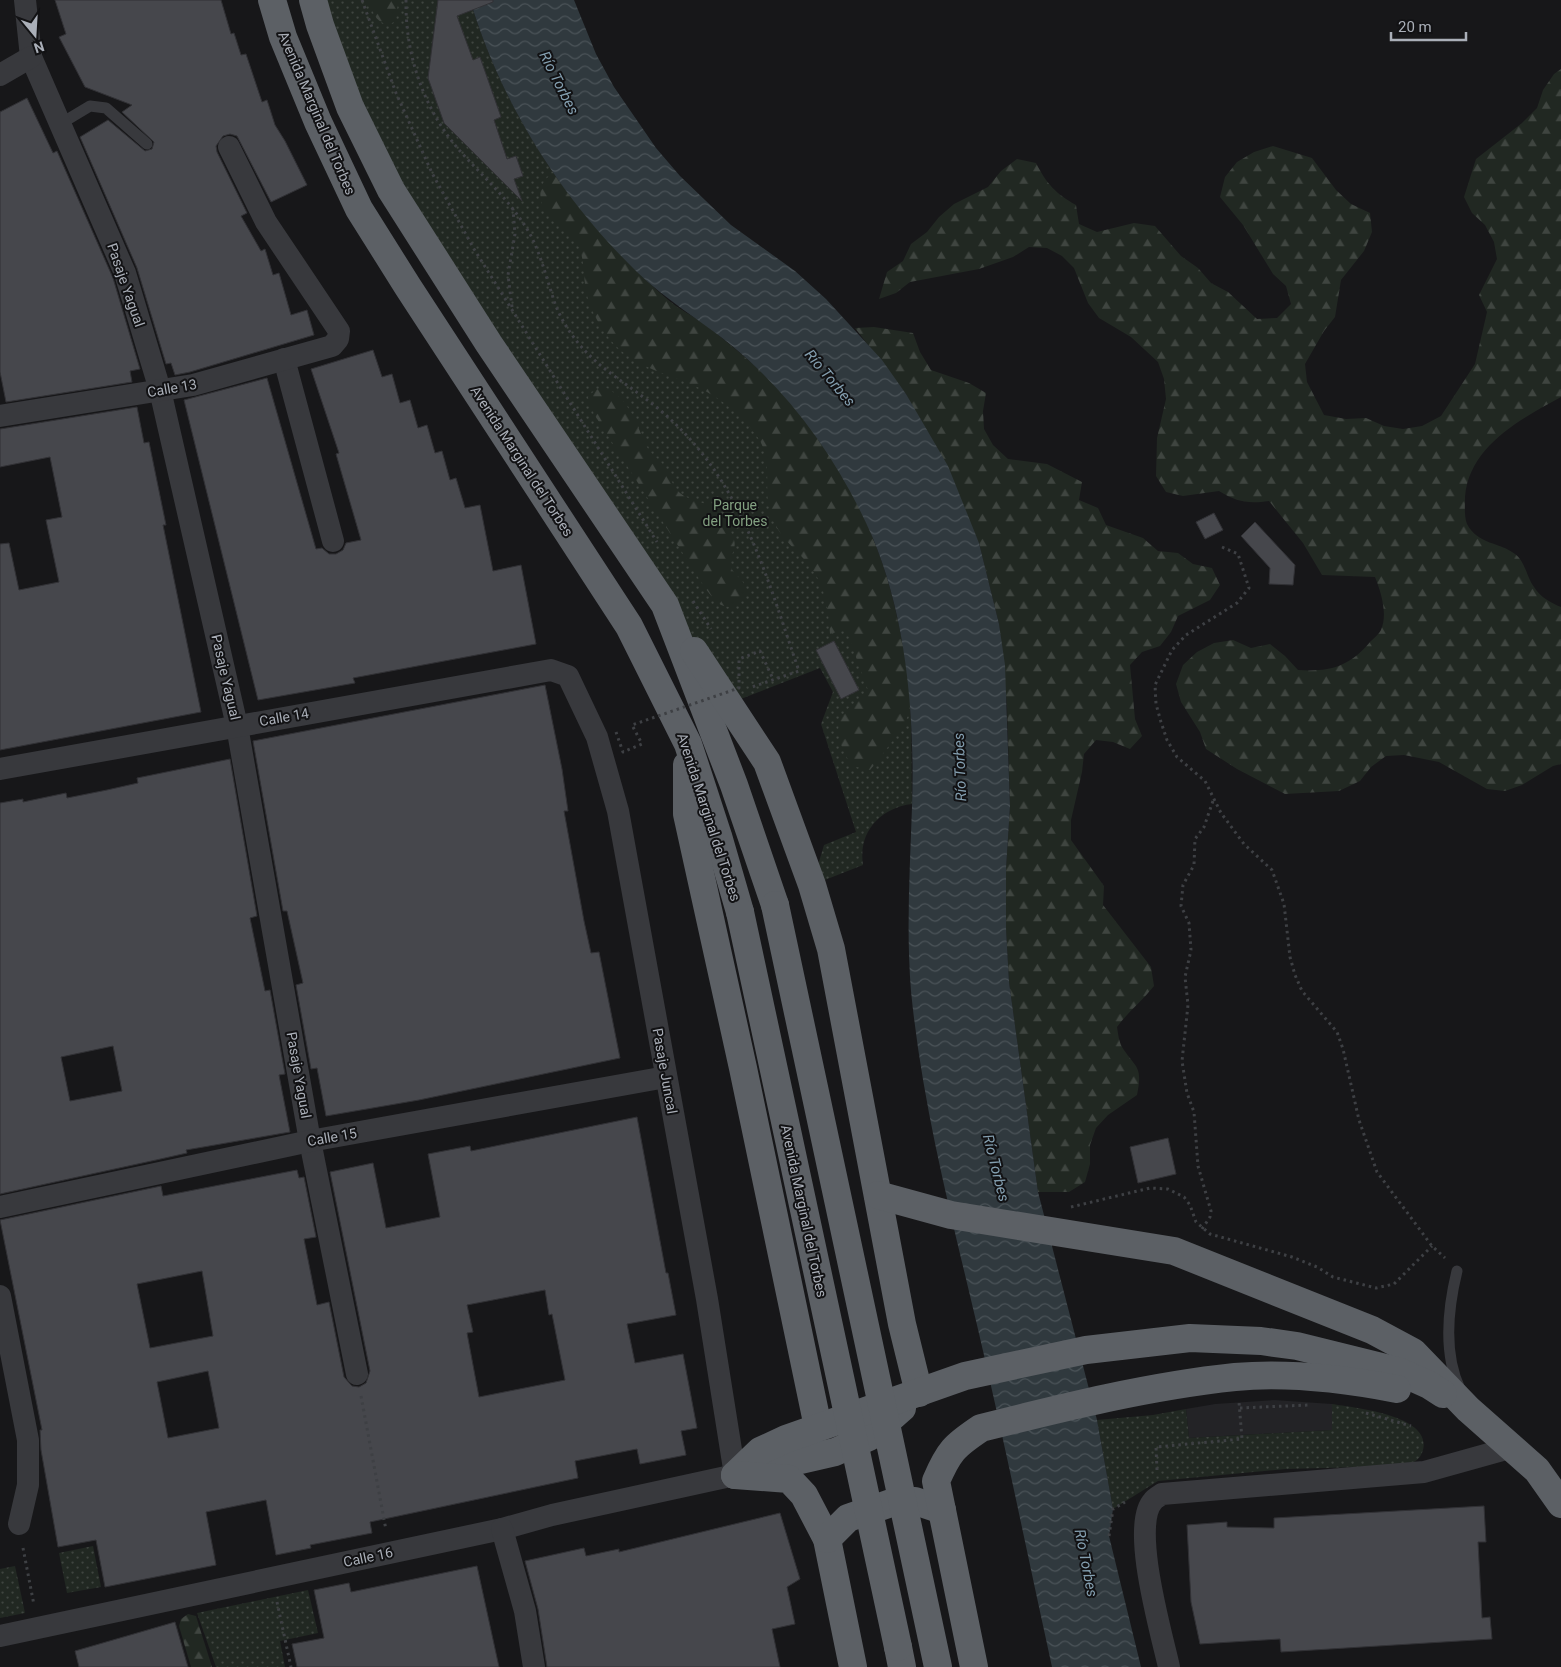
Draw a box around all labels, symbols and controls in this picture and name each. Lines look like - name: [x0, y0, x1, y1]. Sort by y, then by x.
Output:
- north arrow: [10, 10, 60, 60]
- scale bar: [1391, 10, 1466, 42]
- text: 20 m: [1398, 18, 1432, 36]
- street label: Avenida Marginal del Torbes: [275, 29, 359, 197]
- text: N: [32, 38, 46, 57]
- water label: Río Torbes: [535, 48, 583, 118]
- street label: Pasaje Yagual: [104, 241, 148, 329]
- water label: Río Torbes: [801, 346, 859, 410]
- street label: Calle 13: [146, 376, 198, 400]
- street label: Avenida Marginal del Torbes: [467, 383, 577, 539]
- park label: Parque del Torbes: [703, 497, 767, 529]
- street label: Pasaje Yagual: [208, 633, 244, 721]
- street label: Calle 14: [258, 705, 310, 729]
- street label: Avenida Marginal del Torbes: [674, 731, 744, 903]
- water label: Río Torbes: [950, 732, 970, 802]
- street label: Pasaje Juncal: [650, 1027, 680, 1115]
- street label: Pasaje Yagual: [284, 1030, 314, 1120]
- street label: Avenida Marginal del Torbes: [778, 1123, 830, 1299]
- street label: Calle 15: [306, 1125, 358, 1149]
- water label: Río Torbes: [979, 1132, 1013, 1204]
- water label: Río Torbes: [1071, 1527, 1101, 1599]
- street label: Calle 16: [342, 1544, 394, 1570]

